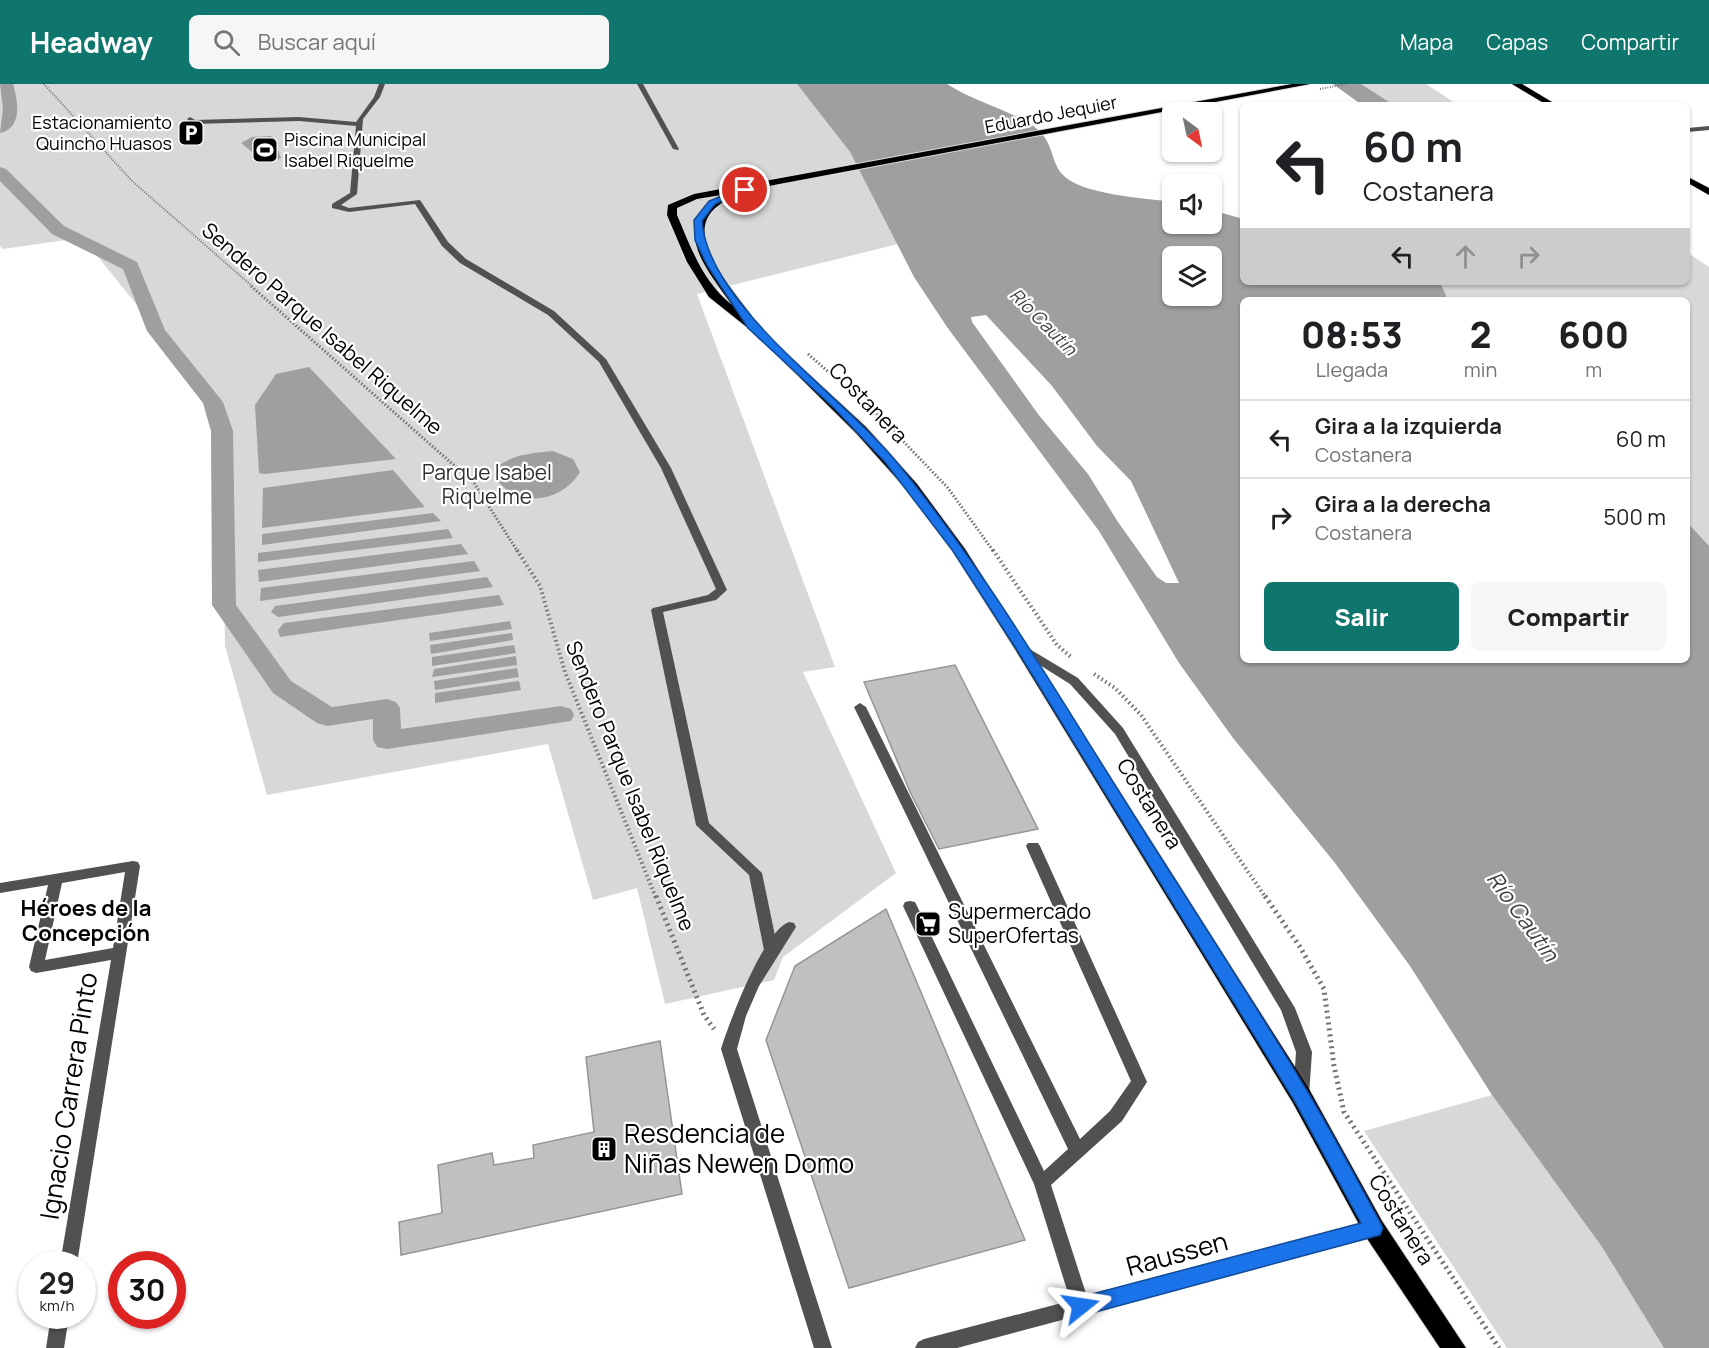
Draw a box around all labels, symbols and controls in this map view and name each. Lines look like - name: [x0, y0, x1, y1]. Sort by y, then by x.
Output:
- search box: [189, 15, 609, 69]
- text: Headway: [30, 23, 153, 61]
- icon: search: [210, 26, 243, 59]
- text: Buscar aquí: [258, 27, 376, 57]
- text: Mapa: [1400, 28, 1453, 56]
- text: Capas: [1486, 28, 1548, 56]
- text: Compartir: [1581, 28, 1679, 56]
- street label: Eduardo Jequier: [983, 89, 1119, 139]
- north arrow: [1162, 102, 1222, 162]
- map controls: [1162, 102, 1222, 306]
- place label: Estacionamiento Quincho Huasos: [32, 110, 172, 155]
- text: 60 m: [1363, 117, 1463, 175]
- parking icon: Estacionamiento Quincho Huasos: [176, 118, 206, 148]
- icon: left: [1264, 126, 1342, 204]
- place label: Piscina Municipal Isabel Riquelme: [284, 127, 426, 172]
- sports icon: Piscina Municipal Isabel Riquelme: [250, 135, 280, 165]
- pin: [719, 164, 770, 215]
- text: Costanera: [1363, 172, 1494, 209]
- icon: arrive: [728, 173, 761, 206]
- button: sound: [1162, 174, 1222, 234]
- street label: Sendero Parque Isabel Riquelme: [196, 216, 449, 441]
- icon: left: [1386, 240, 1419, 273]
- icon: ahead: [1449, 240, 1482, 273]
- icon: right: [1512, 240, 1545, 273]
- button: layers: [1162, 246, 1222, 306]
- water label: Río Cautín: [1005, 283, 1083, 361]
- text: 08:53: [1301, 310, 1403, 359]
- text: 2: [1470, 310, 1491, 359]
- text: 600: [1558, 310, 1629, 359]
- street label: Costanera: [823, 356, 914, 449]
- text: Llegada: [1316, 356, 1388, 383]
- text: min: [1464, 356, 1497, 383]
- text: m: [1585, 356, 1602, 383]
- text: Gira a la izquierda: [1315, 411, 1502, 441]
- icon: left: [1264, 423, 1297, 456]
- text: 60 m: [1616, 424, 1666, 454]
- text: Costanera: [1315, 441, 1412, 468]
- park label: Parque Isabel Riquelme: [422, 458, 552, 510]
- text: Gira a la derecha: [1315, 489, 1491, 519]
- icon: right: [1264, 501, 1297, 534]
- text: 500 m: [1603, 502, 1666, 532]
- text: Costanera: [1315, 519, 1412, 546]
- button: Salir: [1264, 582, 1459, 651]
- button: Compartir: [1471, 582, 1666, 651]
- street label: Sendero Parque Isabel Riquelme: [560, 636, 702, 935]
- street label: Costanera: [1111, 753, 1189, 854]
- water label: Río Cautín: [1480, 865, 1566, 968]
- district label: Héroes de la Concepción: [21, 893, 151, 948]
- place label: Supermercado SuperOfertas: [948, 897, 1091, 949]
- supermarket icon: Supermercado SuperOfertas: [913, 909, 943, 939]
- street label: Ignacio Carrera Pinto: [31, 970, 105, 1222]
- place label: Resdencia de Niñas Newen Domo: [624, 1115, 854, 1181]
- building icon: Resdencia de Niñas Newen Domo: [589, 1134, 619, 1164]
- street label: Costanera: [1363, 1169, 1441, 1270]
- street label: Raussen: [1122, 1222, 1232, 1284]
- speed limit sign: 30: [108, 1251, 186, 1329]
- text: 29: [39, 1262, 75, 1303]
- position arrow: [1049, 1274, 1113, 1338]
- text: km/h: [40, 1295, 74, 1316]

